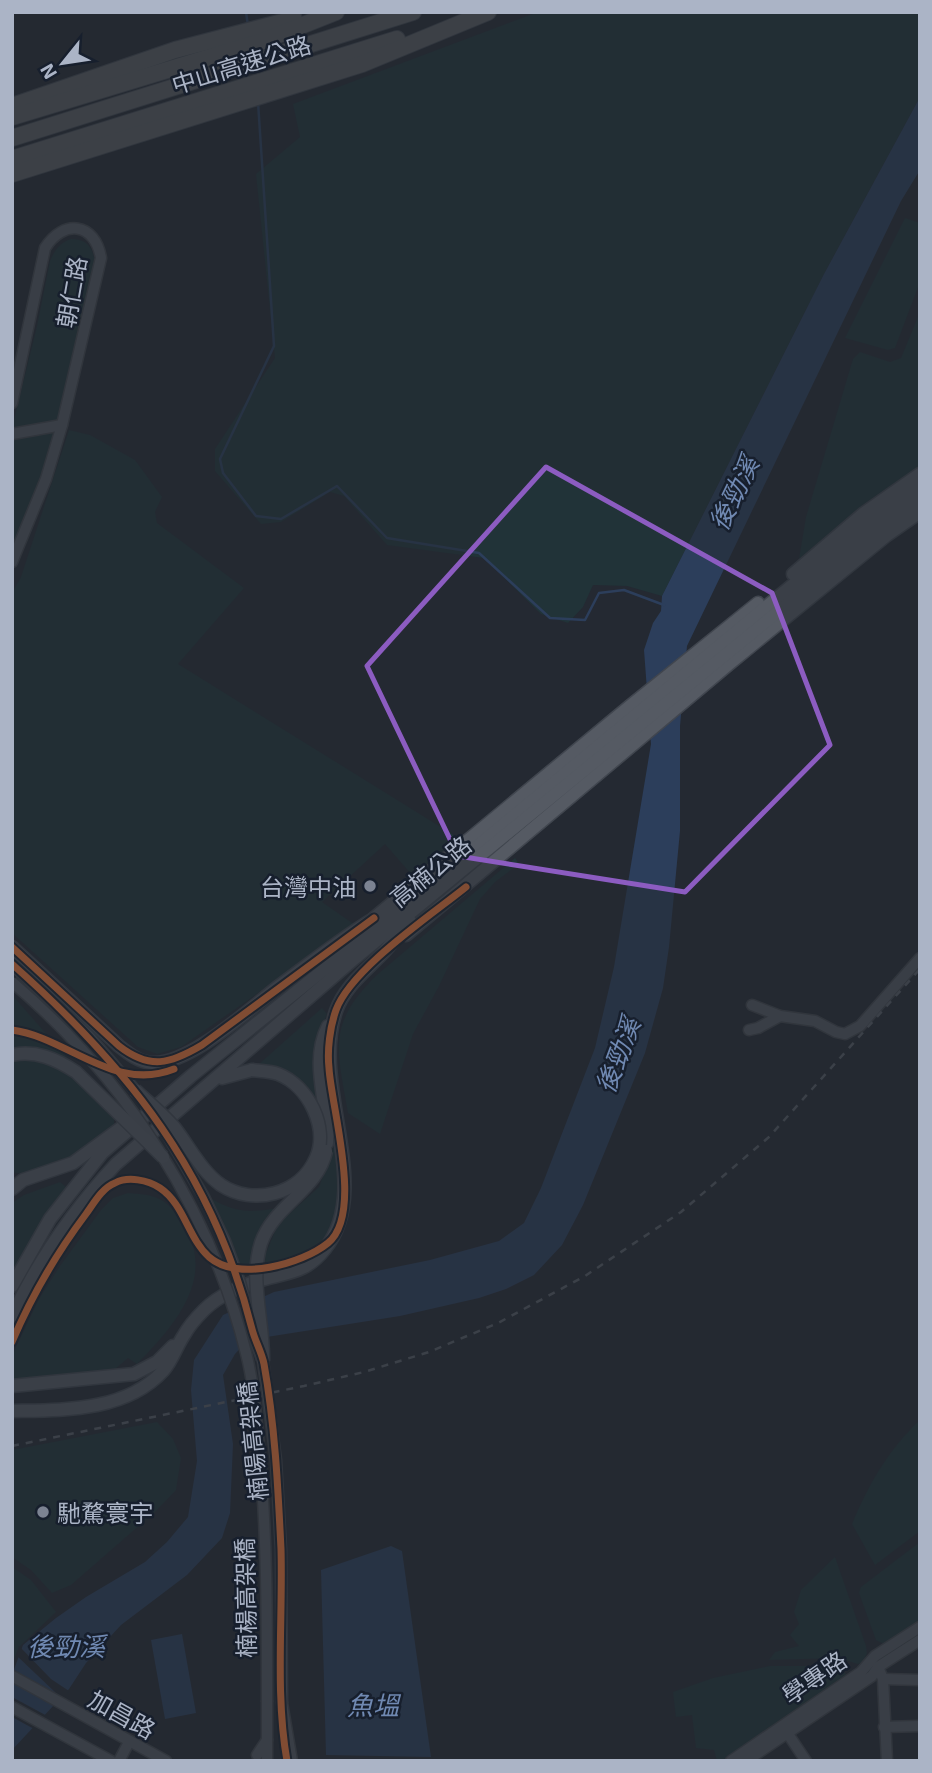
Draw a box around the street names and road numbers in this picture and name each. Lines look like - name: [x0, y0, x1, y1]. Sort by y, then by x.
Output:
- street label: 中山高速公路: [168, 29, 314, 99]
- street label: 朝仁路: [50, 254, 92, 330]
- street label: 高楠公路: [384, 830, 476, 912]
- street label: 楠陽高架橋: [231, 1380, 273, 1502]
- street label: 楠楊高架橋: [229, 1538, 261, 1658]
- street label: 學專路: [776, 1644, 852, 1710]
- street label: 加昌路: [83, 1684, 161, 1744]

